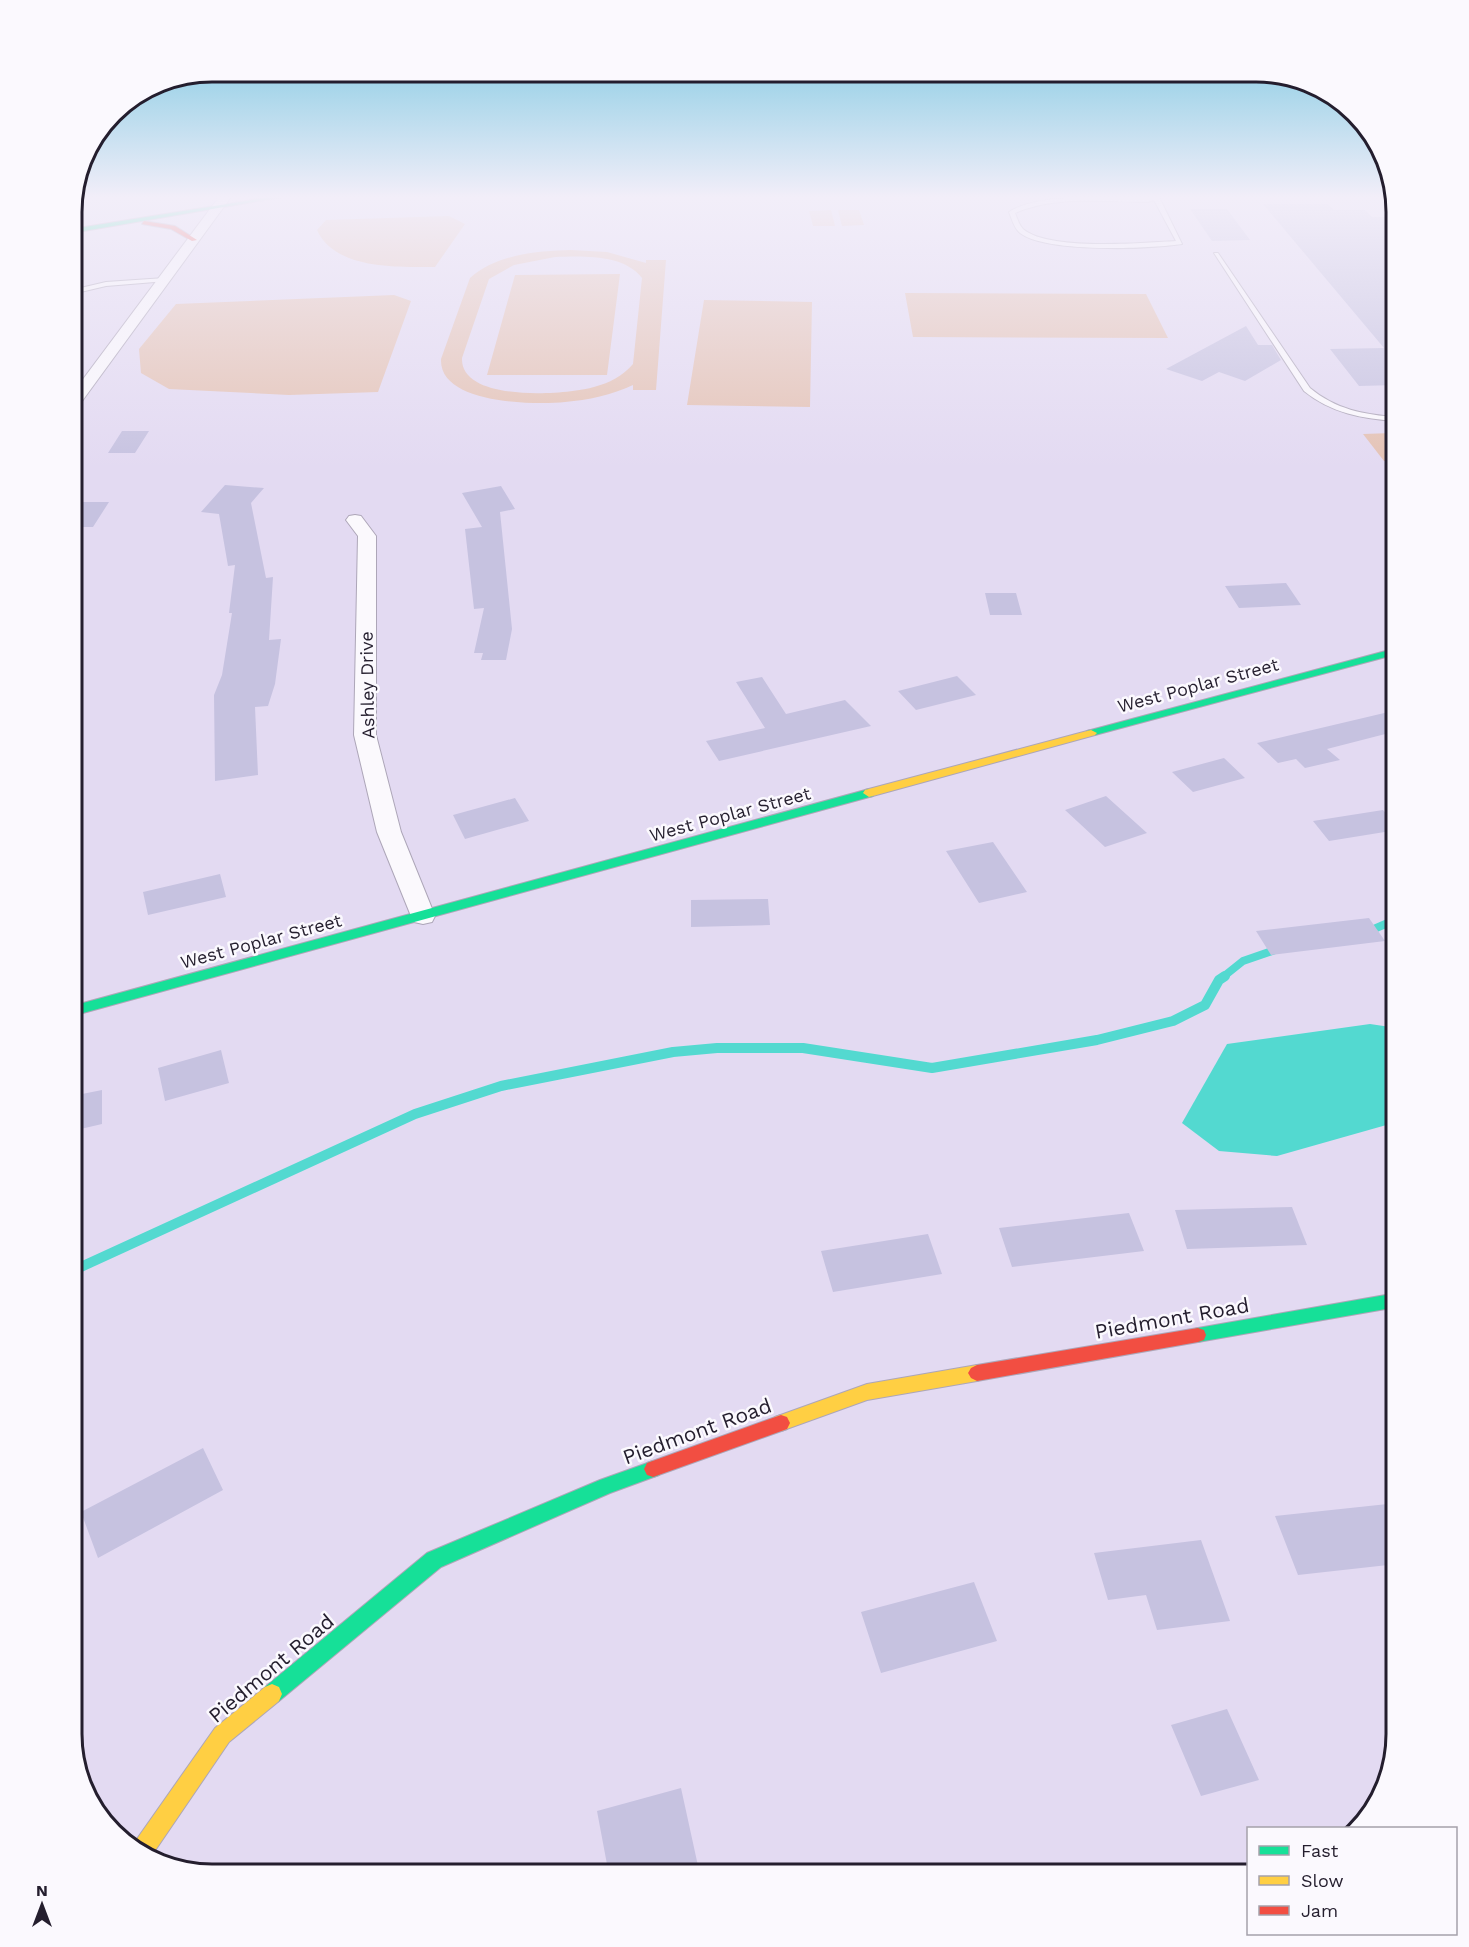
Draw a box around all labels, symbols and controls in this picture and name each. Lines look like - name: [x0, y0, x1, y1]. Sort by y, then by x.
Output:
- street label: Ashley Drive: [356, 631, 378, 739]
- street label: West Poplar Street: [1115, 653, 1281, 717]
- street label: West Poplar Street: [647, 782, 813, 846]
- street label: West Poplar Street: [178, 909, 344, 973]
- street label: Piedmont Road: [1093, 1292, 1251, 1344]
- street label: Piedmont Road: [619, 1393, 775, 1469]
- street label: Piedmont Road: [203, 1608, 339, 1728]
- legend: [1247, 1827, 1457, 1935]
- text: Fast: [1301, 1840, 1339, 1861]
- text: Slow: [1301, 1870, 1344, 1891]
- north arrow: [12, 1875, 72, 1935]
- text: N: [36, 1881, 48, 1900]
- text: Jam: [1301, 1900, 1338, 1921]

